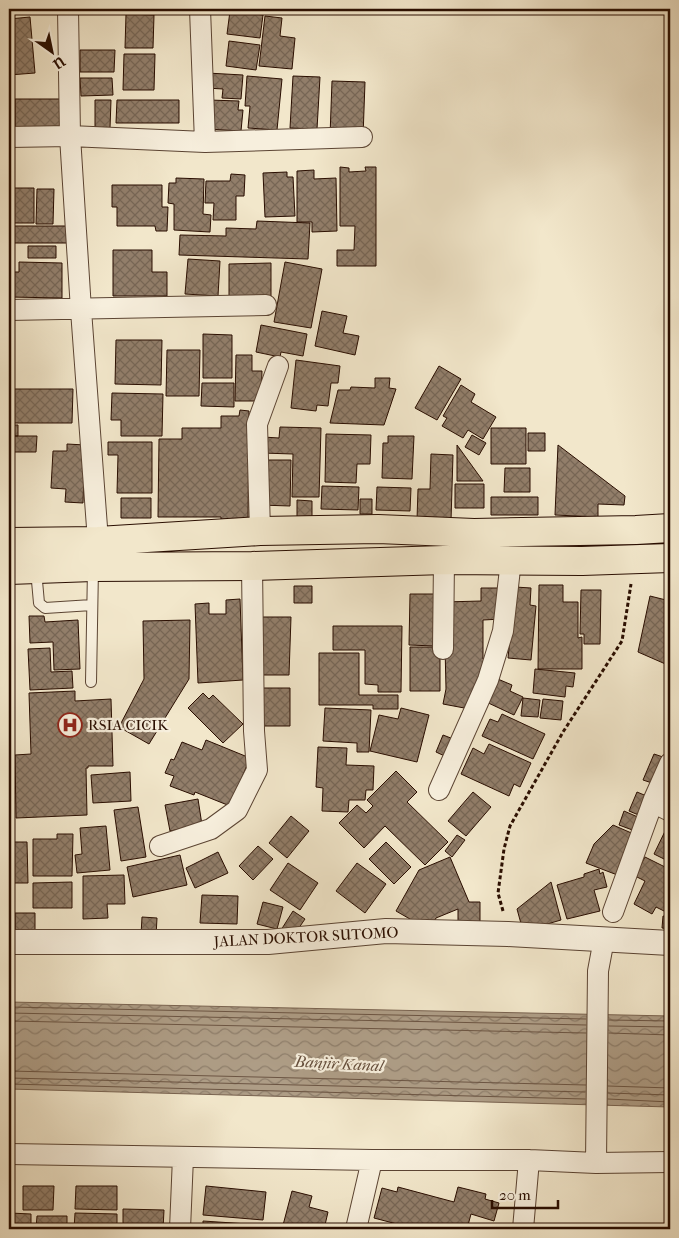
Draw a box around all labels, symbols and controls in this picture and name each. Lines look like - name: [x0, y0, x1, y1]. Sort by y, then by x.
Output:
- north arrow: [28, 28, 78, 78]
- text: U: [50, 52, 69, 73]
- hospital icon: RSIA CICIK: [57, 712, 83, 738]
- place label: RSIA CICIK: [88, 716, 169, 734]
- street label: JALAN DOKTOR SUTOMO: [212, 923, 399, 951]
- water label: Banjir Kanal: [293, 1052, 386, 1075]
- scale bar: [492, 1178, 558, 1210]
- text: 20 m: [499, 1186, 531, 1204]

